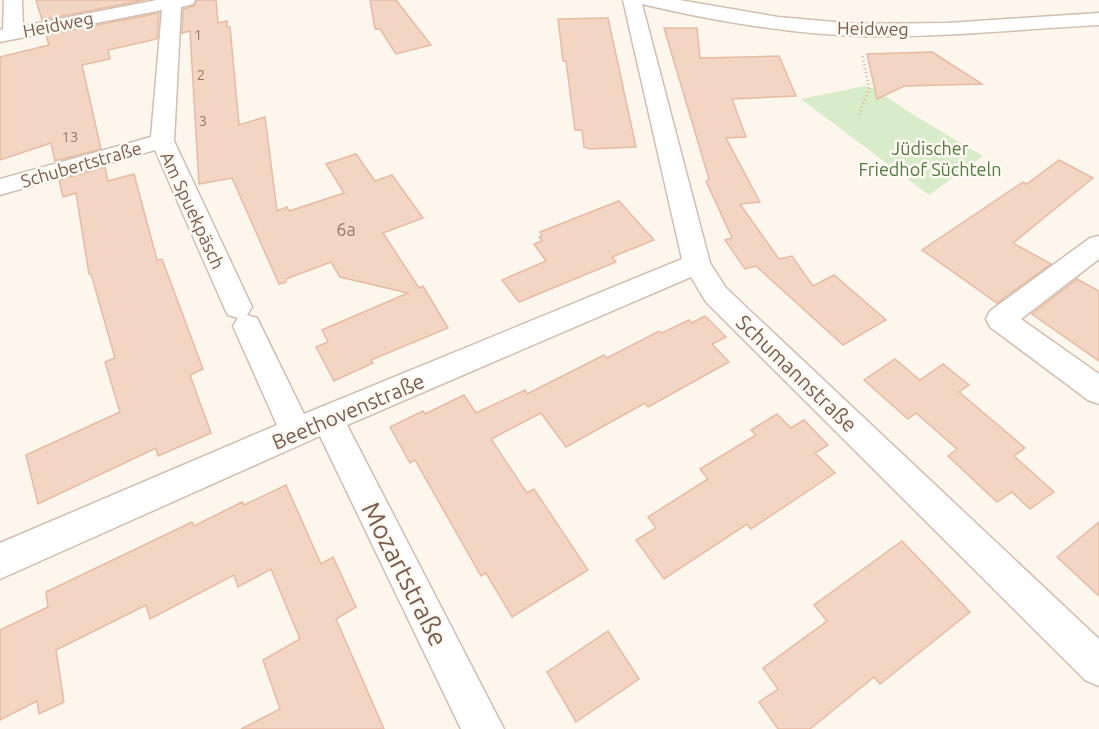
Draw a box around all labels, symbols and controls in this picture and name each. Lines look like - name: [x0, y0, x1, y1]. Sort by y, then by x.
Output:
- street label: Heidweg: [21, 7, 95, 41]
- street label: Heidweg: [837, 17, 909, 39]
- house number: 1: [194, 26, 202, 43]
- house number: 2: [197, 66, 205, 83]
- house number: 3: [199, 112, 207, 129]
- house number: 13: [62, 128, 78, 145]
- street label: Schubertstraße: [18, 137, 144, 191]
- park label: Jüdischer Friedhof Süchteln: [859, 138, 1001, 179]
- street label: Am Spuekpäsch: [157, 148, 229, 272]
- house number: 6a: [336, 219, 356, 239]
- street label: Schumannstraße: [732, 309, 862, 437]
- street label: Beethovenstraße: [268, 368, 428, 454]
- street label: Mozartstraße: [356, 497, 454, 651]

